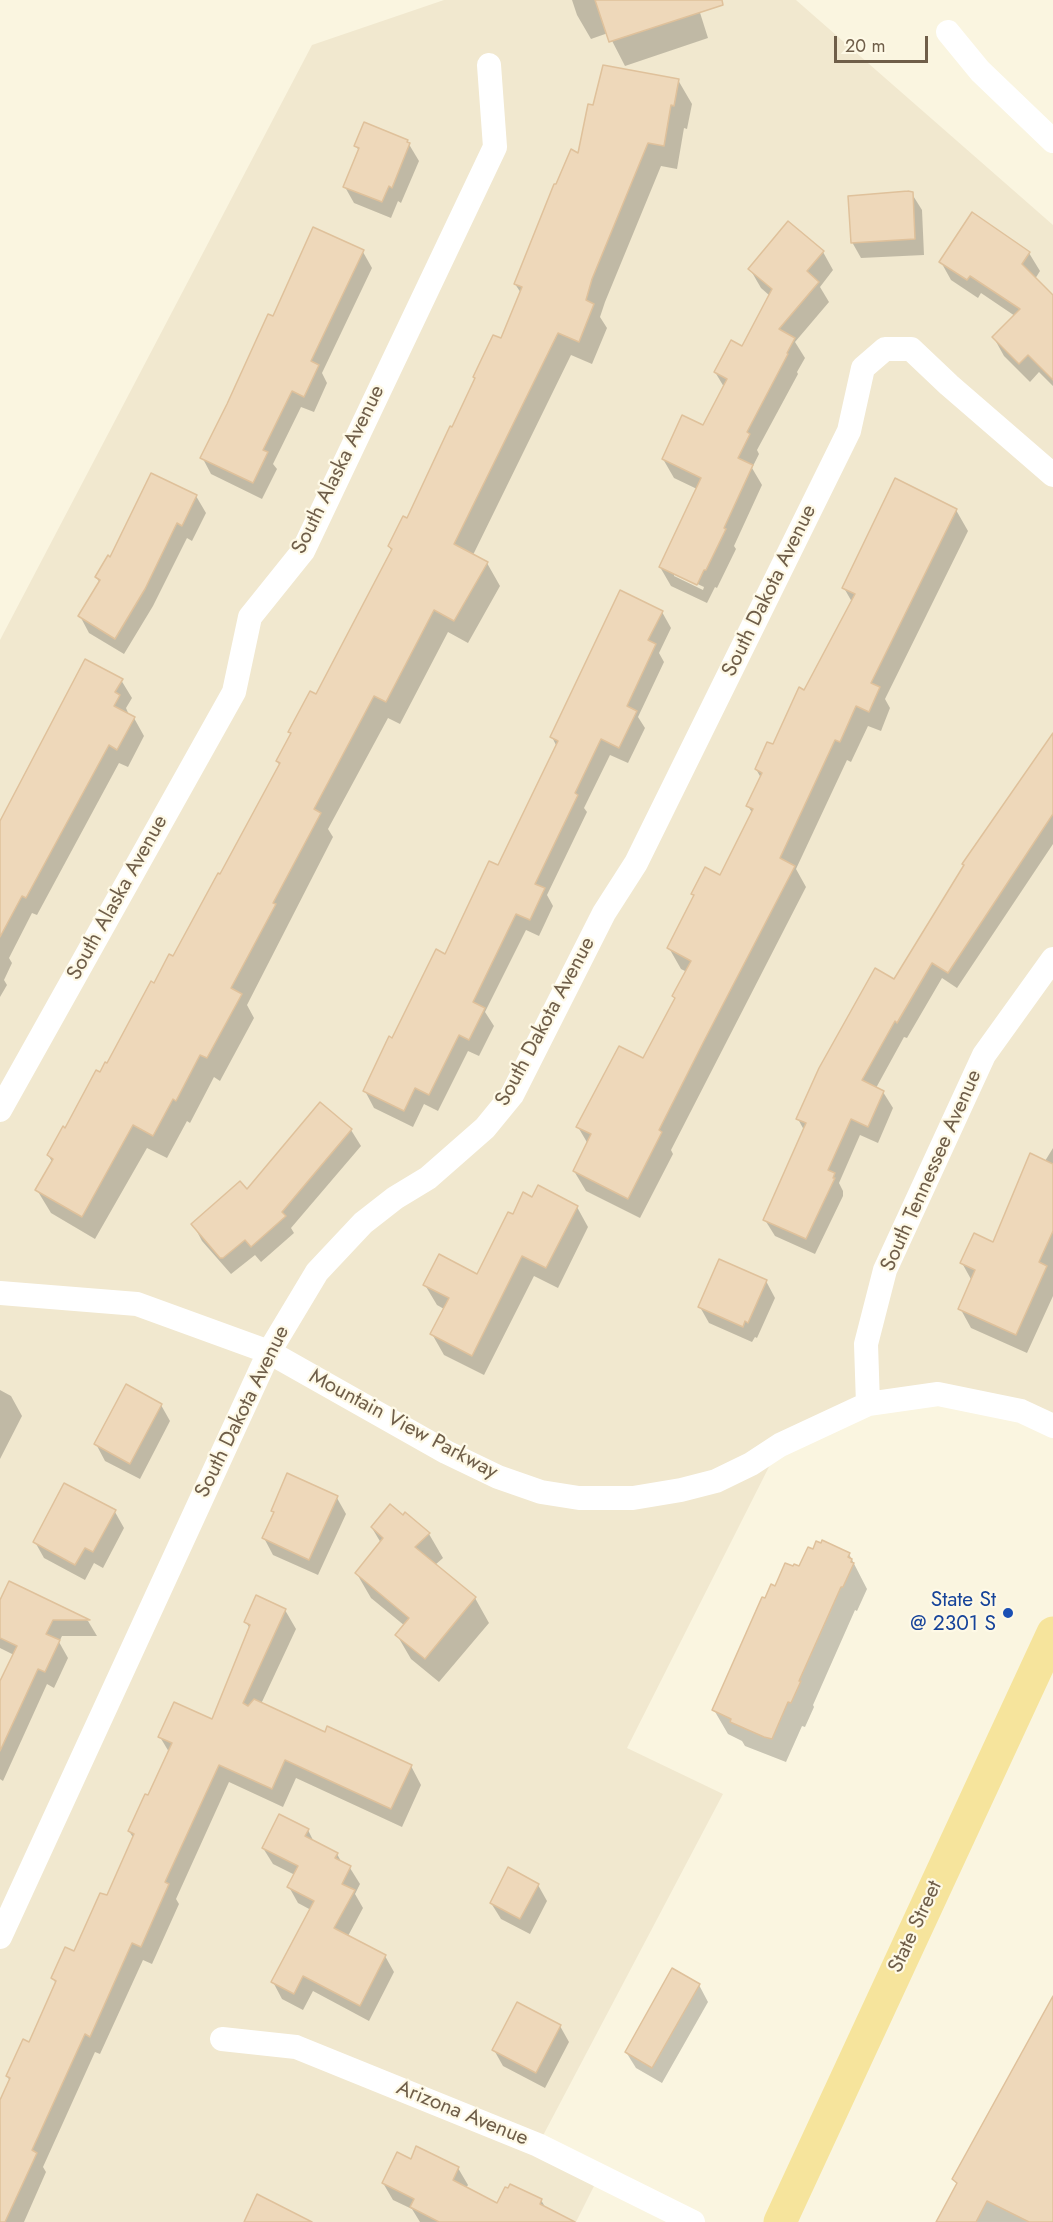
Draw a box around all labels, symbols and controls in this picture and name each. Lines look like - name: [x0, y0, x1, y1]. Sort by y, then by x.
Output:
- scale bar: [837, 24, 932, 62]
- text: 20 m: [845, 33, 885, 59]
- street label: South Alaska Avenue: [287, 381, 391, 559]
- street label: South Dakota Avenue: [717, 501, 823, 681]
- street label: South Alaska Avenue: [62, 811, 174, 985]
- street label: South Dakota Avenue: [491, 933, 601, 1111]
- street label: South Tennessee Avenue: [876, 1066, 988, 1276]
- street label: South Dakota Avenue: [190, 1322, 296, 1502]
- street label: Mountain View Parkway: [304, 1365, 502, 1485]
- place label: State St @ 2301 S: [910, 1588, 996, 1638]
- marker: State St @ 2301 S: [1001, 1606, 1015, 1620]
- street label: State Street: [884, 1877, 948, 1977]
- street label: Arizona Avenue: [392, 2076, 532, 2152]

